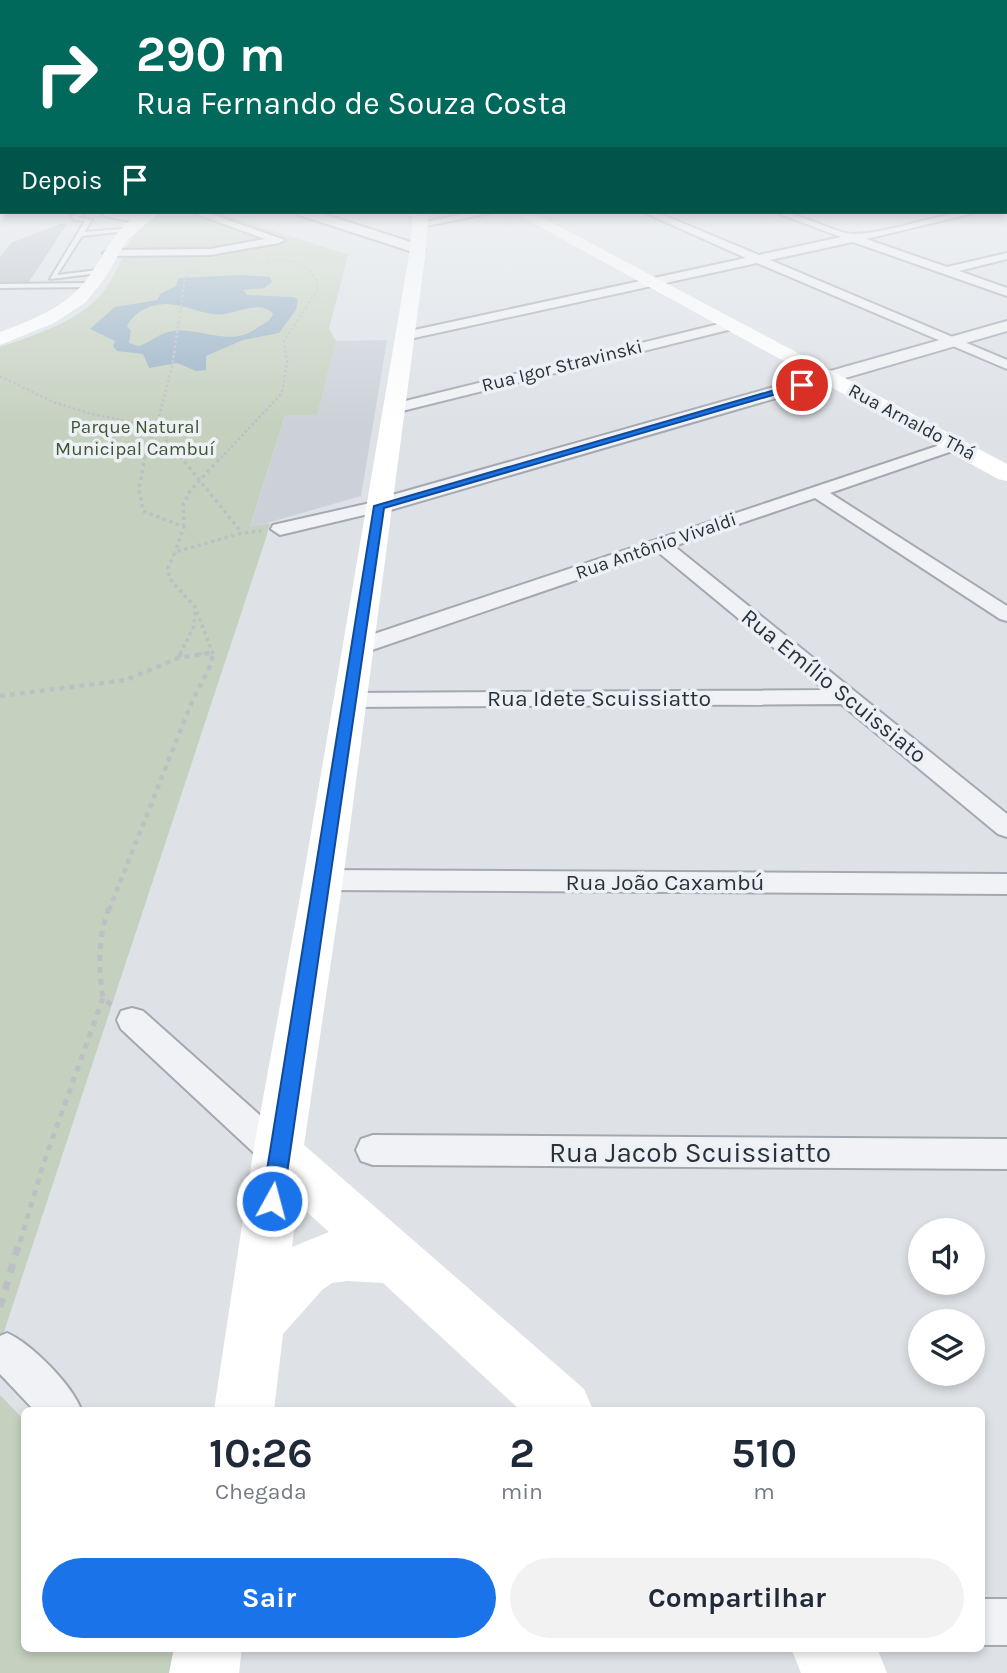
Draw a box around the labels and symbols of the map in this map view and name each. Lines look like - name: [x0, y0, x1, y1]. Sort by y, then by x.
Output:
- street label: Rua Igor Stravinski: [479, 335, 645, 397]
- pin: [772, 355, 832, 415]
- street label: Rua Arnaldo Thá: [845, 379, 979, 465]
- park label: Parque Natural Municipal Cambuí: [55, 416, 215, 460]
- street label: Rua Antônio Vivaldi: [573, 508, 739, 584]
- street label: Rua Emílio Scuissiato: [736, 603, 932, 769]
- street label: Rua Idete Scuissiatto: [487, 685, 711, 712]
- street label: Rua João Caxambú: [566, 869, 764, 896]
- street label: Rua Jacob Scuissiatto: [549, 1136, 831, 1169]
- position arrow: [235, 1164, 309, 1238]

